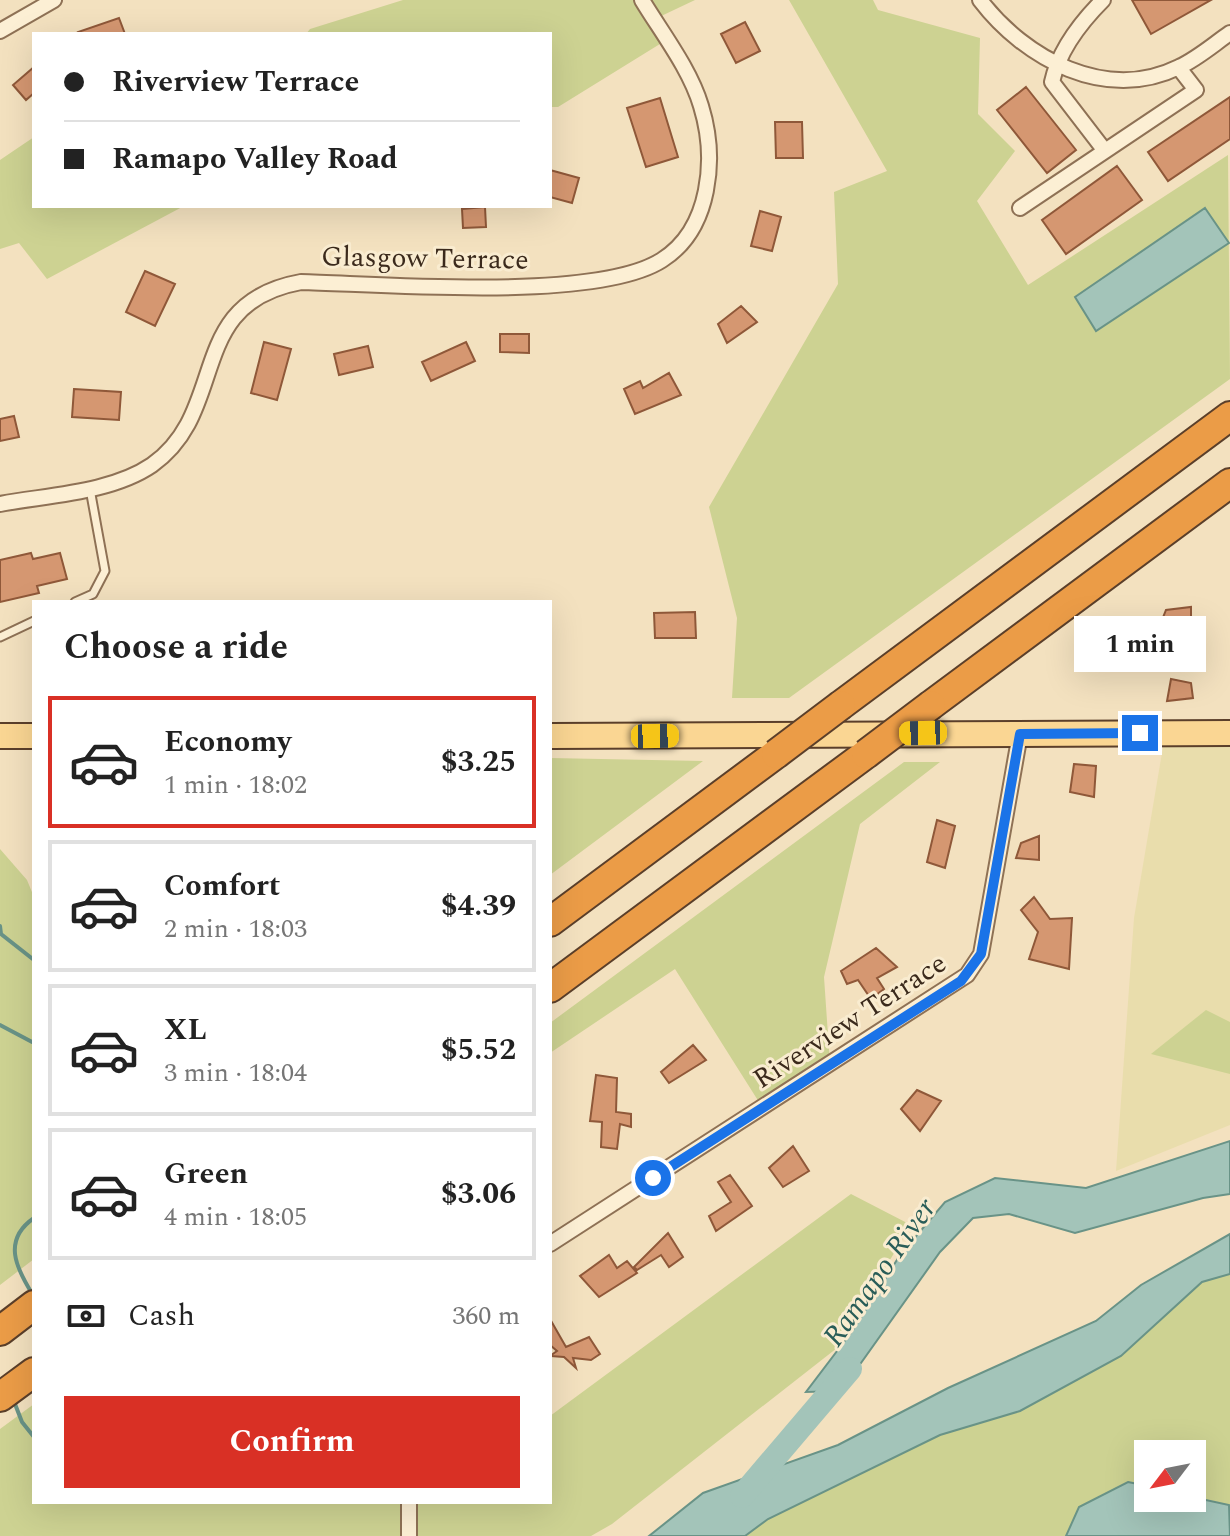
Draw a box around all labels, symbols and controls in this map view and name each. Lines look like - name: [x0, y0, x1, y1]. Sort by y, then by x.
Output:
- text: Riverview Terrace: [112, 59, 359, 105]
- text: Ramapo Valley Road: [112, 136, 398, 182]
- street label: Glasgow Terrace: [321, 235, 529, 282]
- callout: 1 min: [1074, 617, 1206, 673]
- text: Choose a ride: [64, 620, 288, 675]
- text: 1 min: [1105, 624, 1175, 664]
- route end: [1122, 715, 1158, 751]
- text: Economy: [164, 719, 291, 765]
- car: [899, 721, 947, 745]
- car: [631, 724, 679, 748]
- icon: car: [68, 726, 140, 798]
- text: $3.25: [441, 739, 516, 785]
- text: 1 min · 18:02: [164, 765, 307, 805]
- text: Comfort: [164, 863, 280, 909]
- icon: car: [68, 870, 140, 942]
- text: $4.39: [441, 883, 516, 929]
- text: 2 min · 18:03: [164, 909, 307, 949]
- street label: Riverview Terrace: [744, 942, 955, 1100]
- text: XL: [164, 1007, 207, 1053]
- icon: car: [68, 1014, 140, 1086]
- text: $5.52: [441, 1027, 516, 1073]
- text: 3 min · 18:04: [164, 1053, 307, 1093]
- text: Green: [164, 1151, 248, 1197]
- icon: car: [68, 1158, 140, 1230]
- route start: [635, 1160, 671, 1196]
- text: $3.06: [441, 1171, 516, 1217]
- water label: Ramapo River: [811, 1188, 949, 1356]
- text: 4 min · 18:05: [164, 1197, 307, 1237]
- text: Cash: [128, 1293, 195, 1339]
- icon: cash: [64, 1294, 108, 1338]
- text: 360 m: [452, 1296, 520, 1336]
- button: Confirm: [64, 1396, 520, 1488]
- north arrow: [1134, 1440, 1206, 1512]
- map controls: [1134, 1440, 1206, 1512]

